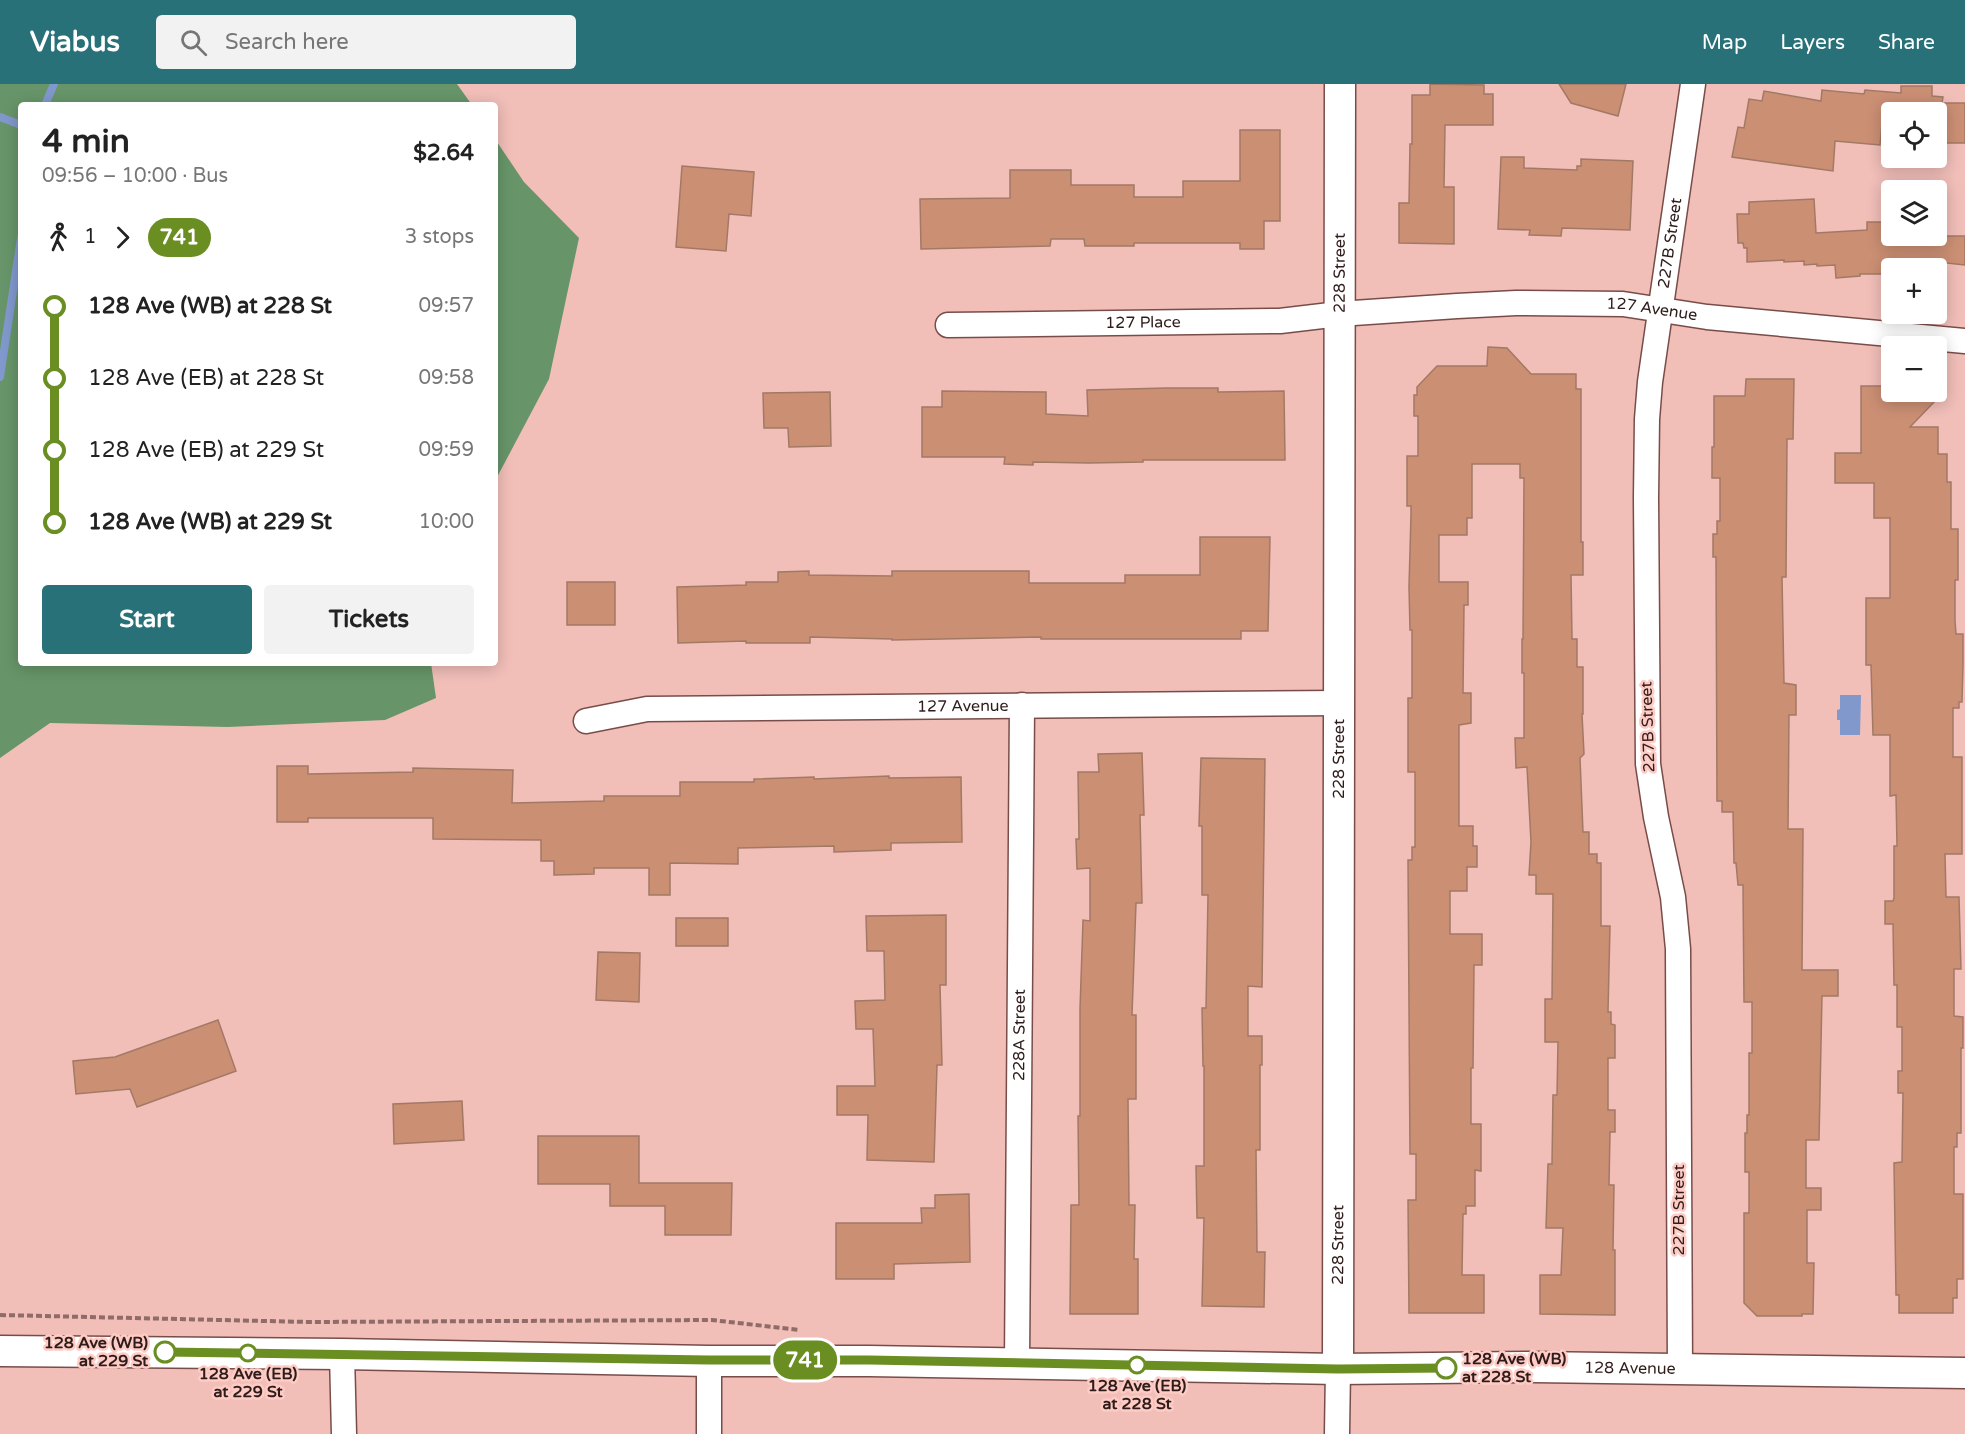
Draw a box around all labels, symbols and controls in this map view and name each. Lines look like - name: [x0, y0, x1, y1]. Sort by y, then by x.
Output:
- search box: [156, 15, 576, 69]
- text: Viabus: [30, 25, 120, 59]
- icon: search: [177, 26, 210, 59]
- text: Search here: [225, 29, 349, 55]
- text: Map: [1702, 30, 1747, 55]
- text: Layers: [1780, 30, 1845, 55]
- text: Share: [1878, 30, 1935, 55]
- map controls: [1881, 102, 1947, 402]
- button: locate: [1881, 102, 1947, 168]
- text: 4 min: [42, 122, 130, 161]
- text: $2.64: [413, 140, 474, 166]
- text: 09:56 – 10:00 · Bus: [42, 164, 228, 188]
- button: layers: [1881, 180, 1947, 246]
- street label: 227B Street: [1654, 197, 1686, 290]
- icon: walk: [42, 221, 75, 254]
- icon: forward: [106, 221, 139, 254]
- text: 1: [84, 225, 97, 249]
- text: 741: [160, 225, 199, 250]
- text: 3 stops: [405, 225, 474, 249]
- street label: 228 Street: [1330, 233, 1350, 313]
- button: +: [1881, 258, 1947, 324]
- text: 128 Ave (WB) at 228 St: [88, 293, 332, 319]
- text: 09:57: [419, 294, 474, 318]
- street label: 127 Avenue: [1606, 294, 1699, 325]
- street label: 127 Place: [1105, 312, 1181, 333]
- button: −: [1881, 336, 1947, 402]
- text: 128 Ave (EB) at 228 St: [88, 365, 324, 391]
- text: 09:58: [419, 366, 474, 390]
- text: 128 Ave (EB) at 229 St: [88, 437, 324, 463]
- text: 09:59: [419, 438, 474, 462]
- text: 128 Ave (WB) at 229 St: [88, 509, 332, 535]
- text: 10:00: [419, 510, 474, 534]
- button: Start: [42, 585, 252, 654]
- button: Tickets: [264, 585, 474, 654]
- street label: 227B Street: [1636, 681, 1660, 773]
- street label: 127 Avenue: [917, 696, 1009, 717]
- street label: 228 Street: [1329, 719, 1349, 799]
- street label: 228A Street: [1009, 989, 1030, 1081]
- street label: 227B Street: [1669, 1164, 1689, 1256]
- street label: 228 Street: [1328, 1205, 1348, 1285]
- place label: 128 Ave (WB) at 229 St: [44, 1333, 149, 1371]
- line badge: 741: [770, 1340, 840, 1380]
- marker: 128 Ave (WB) at 229 St: [154, 1341, 176, 1363]
- marker: 128 Ave (EB) at 229 St: [239, 1344, 257, 1362]
- text: 741: [785, 1348, 825, 1373]
- place label: 128 Ave (WB) at 228 St: [1462, 1349, 1566, 1387]
- marker: 128 Ave (EB) at 228 St: [1128, 1356, 1146, 1374]
- marker: 128 Ave (WB) at 228 St: [1435, 1357, 1457, 1379]
- street label: 128 Avenue: [1584, 1358, 1676, 1379]
- place label: 128 Ave (EB) at 229 St: [199, 1364, 297, 1402]
- place label: 128 Ave (EB) at 228 St: [1088, 1376, 1186, 1414]

